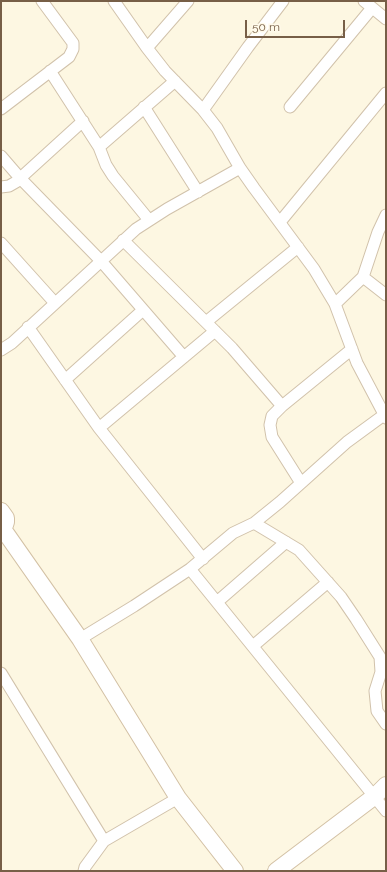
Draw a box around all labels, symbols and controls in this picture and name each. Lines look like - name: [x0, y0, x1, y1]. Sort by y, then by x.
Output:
- scale bar: [247, 12, 347, 38]
- text: 50 m: [252, 20, 280, 34]

